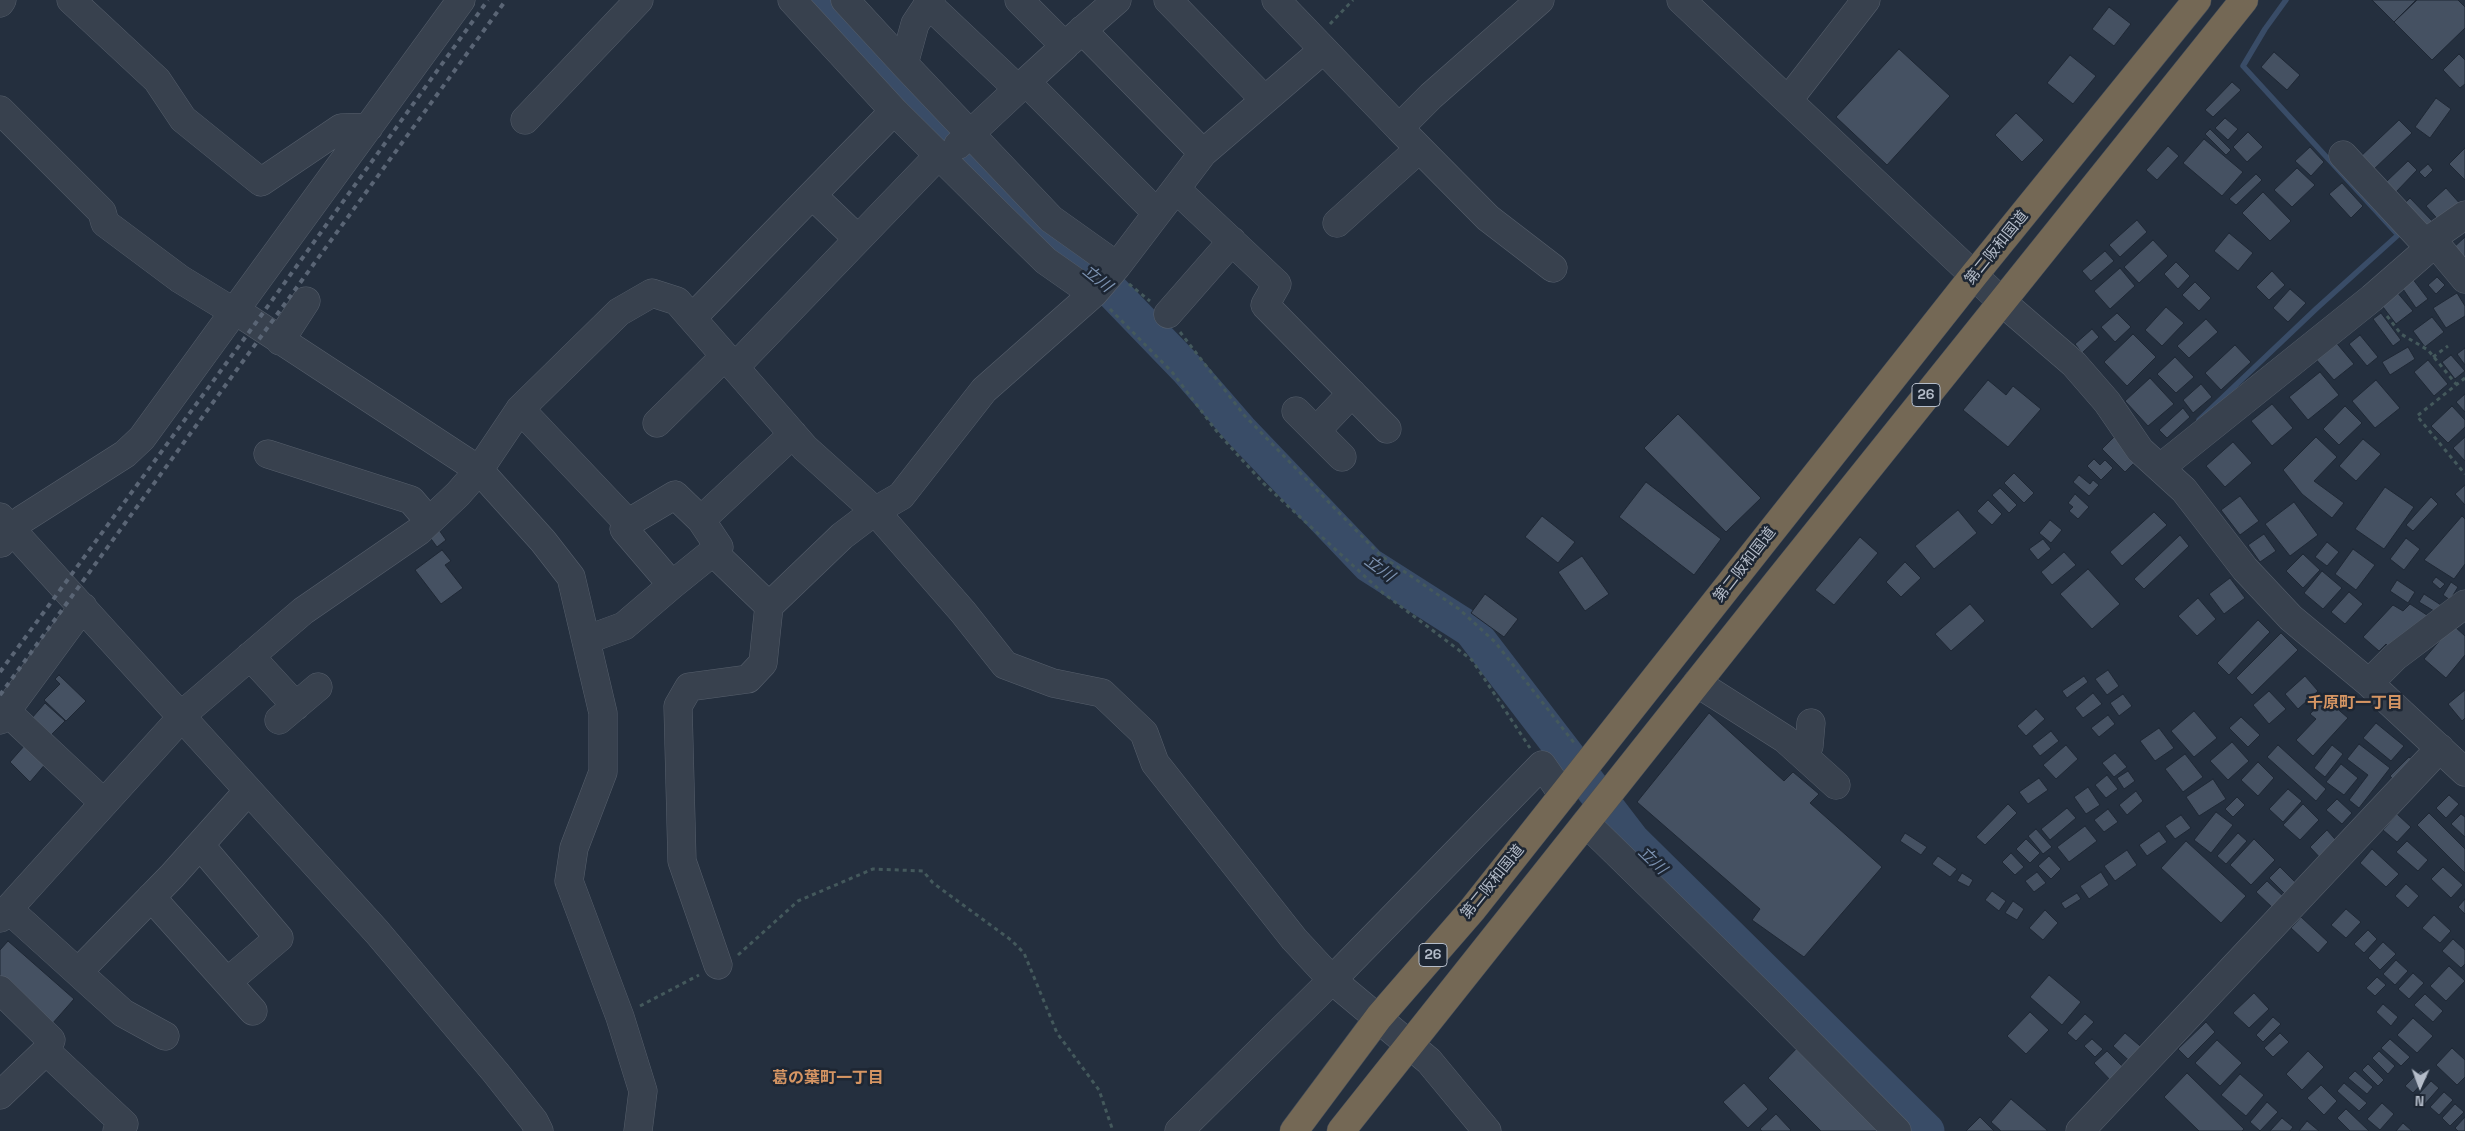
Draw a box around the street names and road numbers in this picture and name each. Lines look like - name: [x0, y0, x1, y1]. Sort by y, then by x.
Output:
- street label: 第二阪和国道: [1962, 207, 2032, 289]
- road number: 26: [1912, 384, 1940, 406]
- street label: 第二阪和国道: [1710, 524, 1780, 606]
- street label: 第二阪和国道: [1458, 841, 1528, 923]
- road number: 26: [1419, 944, 1447, 966]

